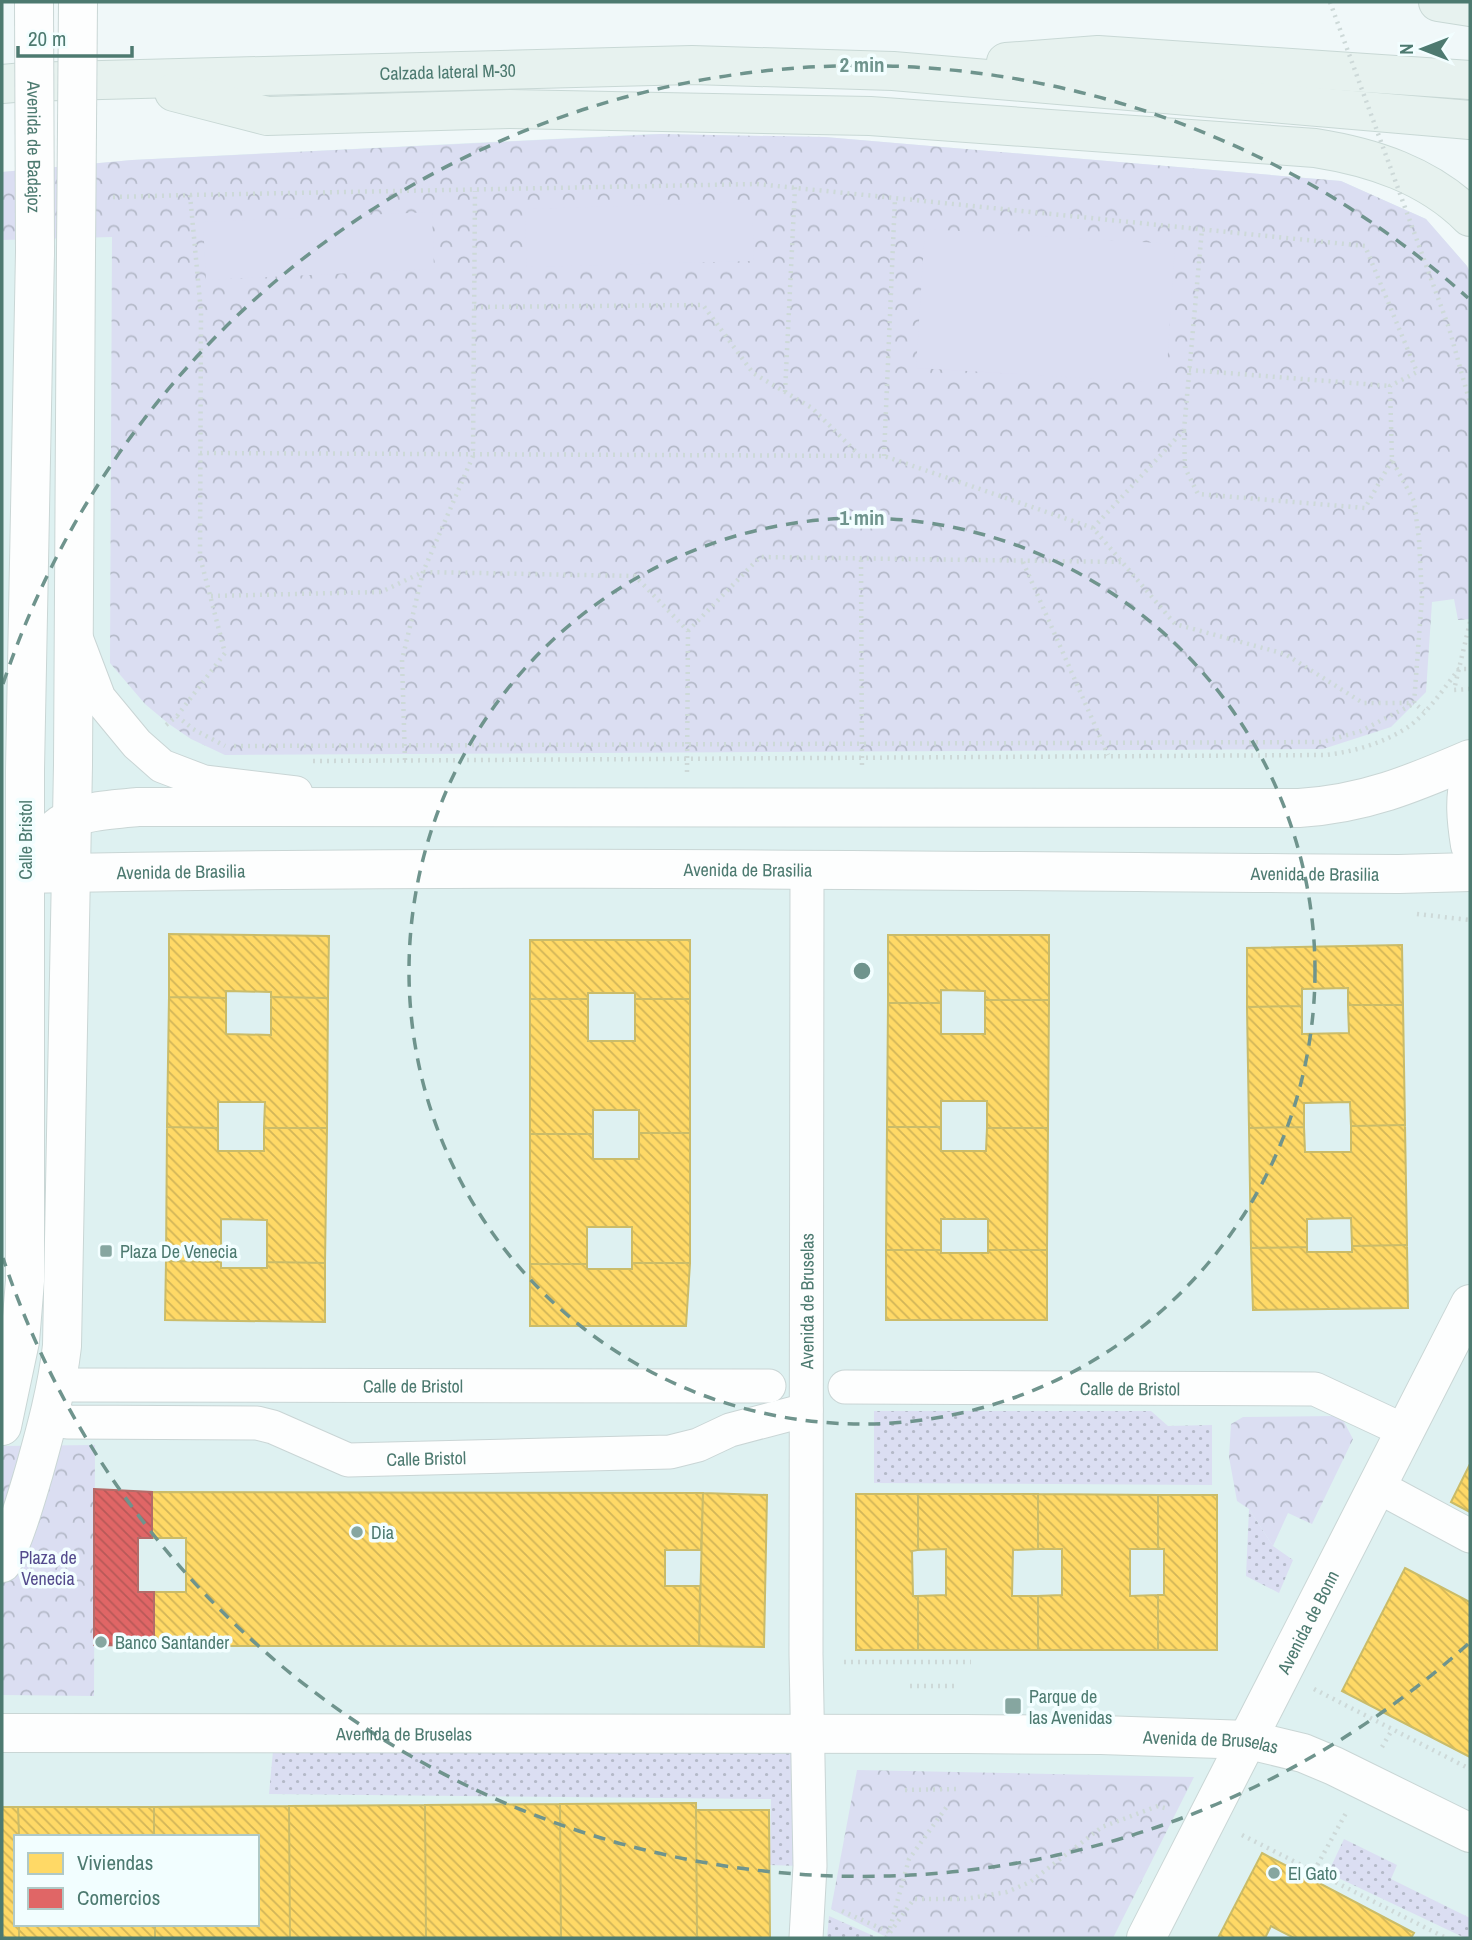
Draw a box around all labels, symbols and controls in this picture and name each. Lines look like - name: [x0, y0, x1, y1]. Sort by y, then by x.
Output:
- scale bar: [18, 14, 131, 58]
- north arrow: [1388, 14, 1458, 84]
- text: 20 m: [28, 24, 66, 53]
- text: N: [1393, 43, 1419, 55]
- text: 2 min: [840, 50, 884, 79]
- street label: Calzada lateral M-30: [379, 57, 516, 85]
- street label: Avenida de Badajoz: [22, 80, 47, 213]
- text: 1 min: [840, 503, 884, 532]
- street label: Calle Bristol: [13, 800, 38, 880]
- street label: Avenida de Brasilia: [683, 857, 812, 882]
- street label: Avenida de Brasilia: [115, 858, 245, 885]
- street label: Avenida de Brasilia: [1249, 860, 1379, 886]
- centre of rings: [850, 959, 874, 983]
- street label: Avenida de Bruselas: [794, 1233, 819, 1370]
- place label: Plaza De Venecia: [120, 1239, 237, 1264]
- marker: Plaza De Venecia: [98, 1243, 114, 1259]
- street label: Calle de Bristol: [363, 1373, 463, 1398]
- street label: Calle de Bristol: [1080, 1375, 1180, 1401]
- street label: Calle Bristol: [386, 1445, 466, 1472]
- place label: Dia: [371, 1520, 394, 1545]
- marker: Dia: [349, 1524, 365, 1540]
- park label: Plaza de Venecia: [19, 1545, 77, 1591]
- street label: Avenida de Bonn: [1270, 1566, 1344, 1679]
- place label: Banco Santander: [115, 1630, 229, 1655]
- marker: Banco Santander: [93, 1634, 109, 1650]
- place label: Parque de las Avenidas: [1029, 1684, 1112, 1730]
- marker: Parque de las Avenidas: [1003, 1696, 1023, 1716]
- street label: Avenida de Bruselas: [335, 1721, 472, 1746]
- street label: Avenida de Bruselas: [1141, 1724, 1281, 1759]
- legend: [14, 1835, 259, 1926]
- text: Viviendas: [77, 1848, 153, 1877]
- place label: El Gato: [1288, 1861, 1337, 1886]
- marker: El Gato: [1266, 1865, 1282, 1881]
- text: Comercios: [77, 1883, 160, 1912]

